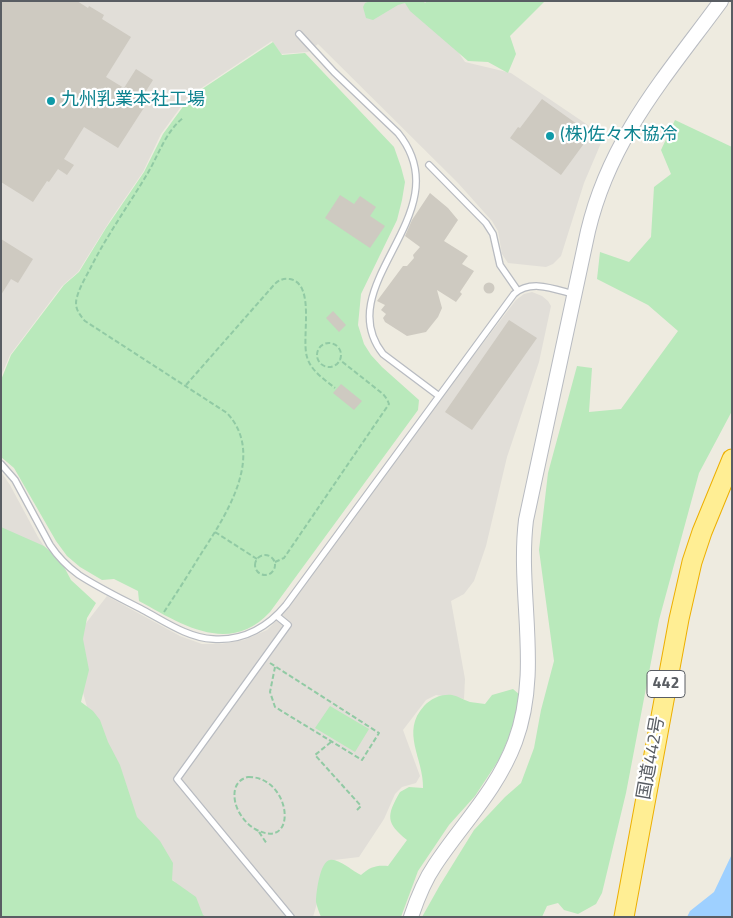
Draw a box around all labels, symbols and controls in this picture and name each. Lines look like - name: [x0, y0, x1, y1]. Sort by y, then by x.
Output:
- place label: 九州乳業本社工場: [61, 90, 205, 112]
- marker: 九州乳業本社工場: [45, 95, 57, 107]
- place label: (株)佐々木協冷: [560, 125, 678, 147]
- marker: (株)佐々木協冷: [544, 130, 556, 142]
- road number: 442: [647, 671, 685, 698]
- street label: 国道442号: [634, 715, 670, 801]

